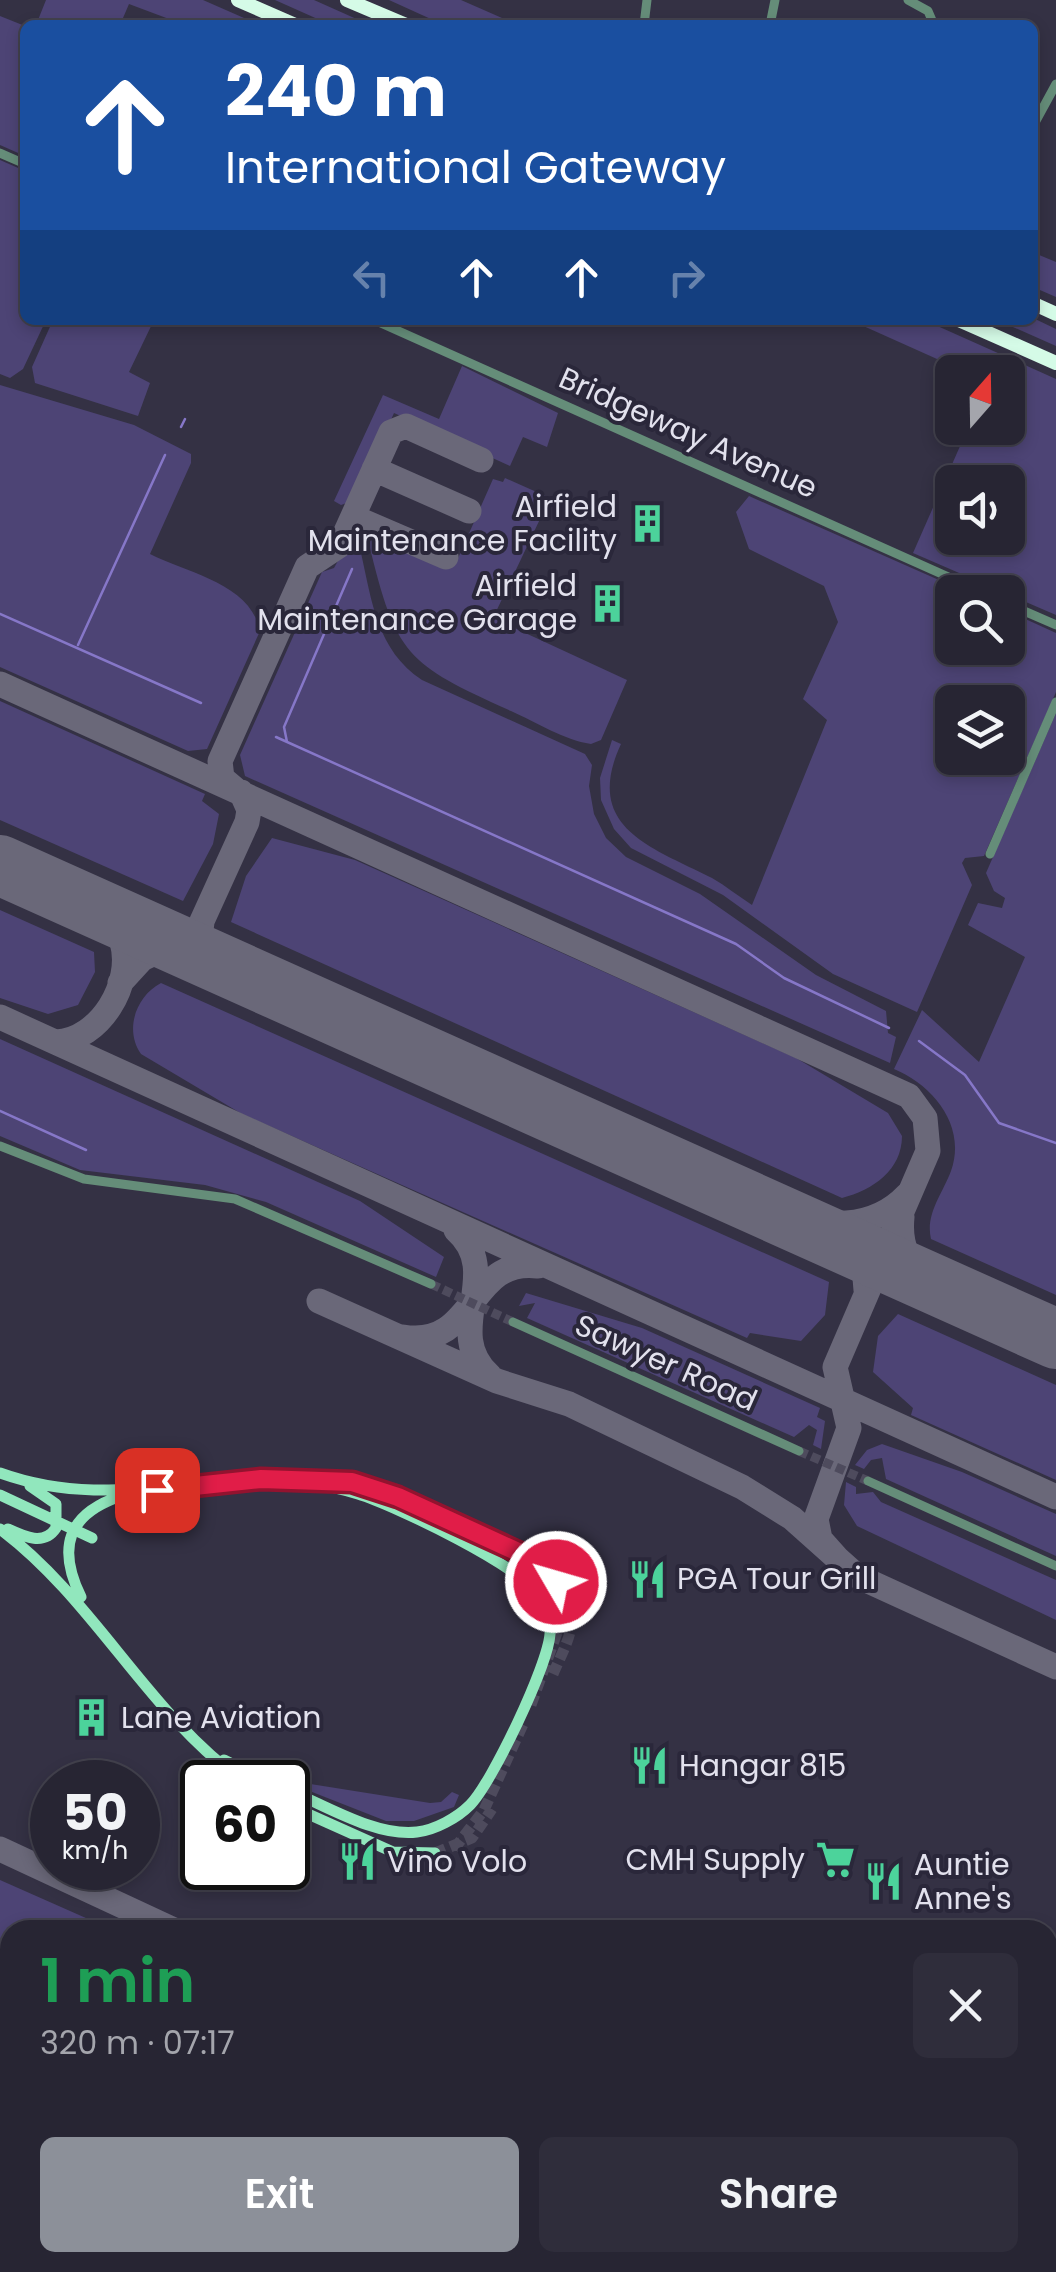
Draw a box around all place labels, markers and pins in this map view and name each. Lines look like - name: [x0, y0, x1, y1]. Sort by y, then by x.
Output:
- place label: Airfield Maintenance Facility: [308, 485, 617, 562]
- building icon: Airfield Maintenance Facility: [626, 503, 668, 545]
- place label: Airfield Maintenance Garage: [257, 564, 577, 641]
- building icon: Airfield Maintenance Garage: [586, 582, 628, 624]
- pin: [115, 1448, 200, 1533]
- place label: PGA Tour Grill: [677, 1557, 876, 1600]
- restaurant icon: PGA Tour Grill: [626, 1558, 668, 1600]
- place label: Lane Aviation: [121, 1696, 321, 1739]
- building icon: Lane Aviation: [70, 1697, 112, 1739]
- place label: Hangar 815: [679, 1744, 846, 1787]
- restaurant icon: Hangar 815: [628, 1745, 670, 1787]
- place label: CMH Supply: [626, 1838, 805, 1881]
- supermarket icon: CMH Supply: [814, 1839, 856, 1881]
- place label: Vino Volo: [387, 1840, 527, 1883]
- restaurant icon: Vino Volo: [336, 1841, 378, 1883]
- place label: Auntie Anne's: [914, 1843, 1012, 1920]
- restaurant icon: Auntie Anne's: [863, 1861, 905, 1903]

